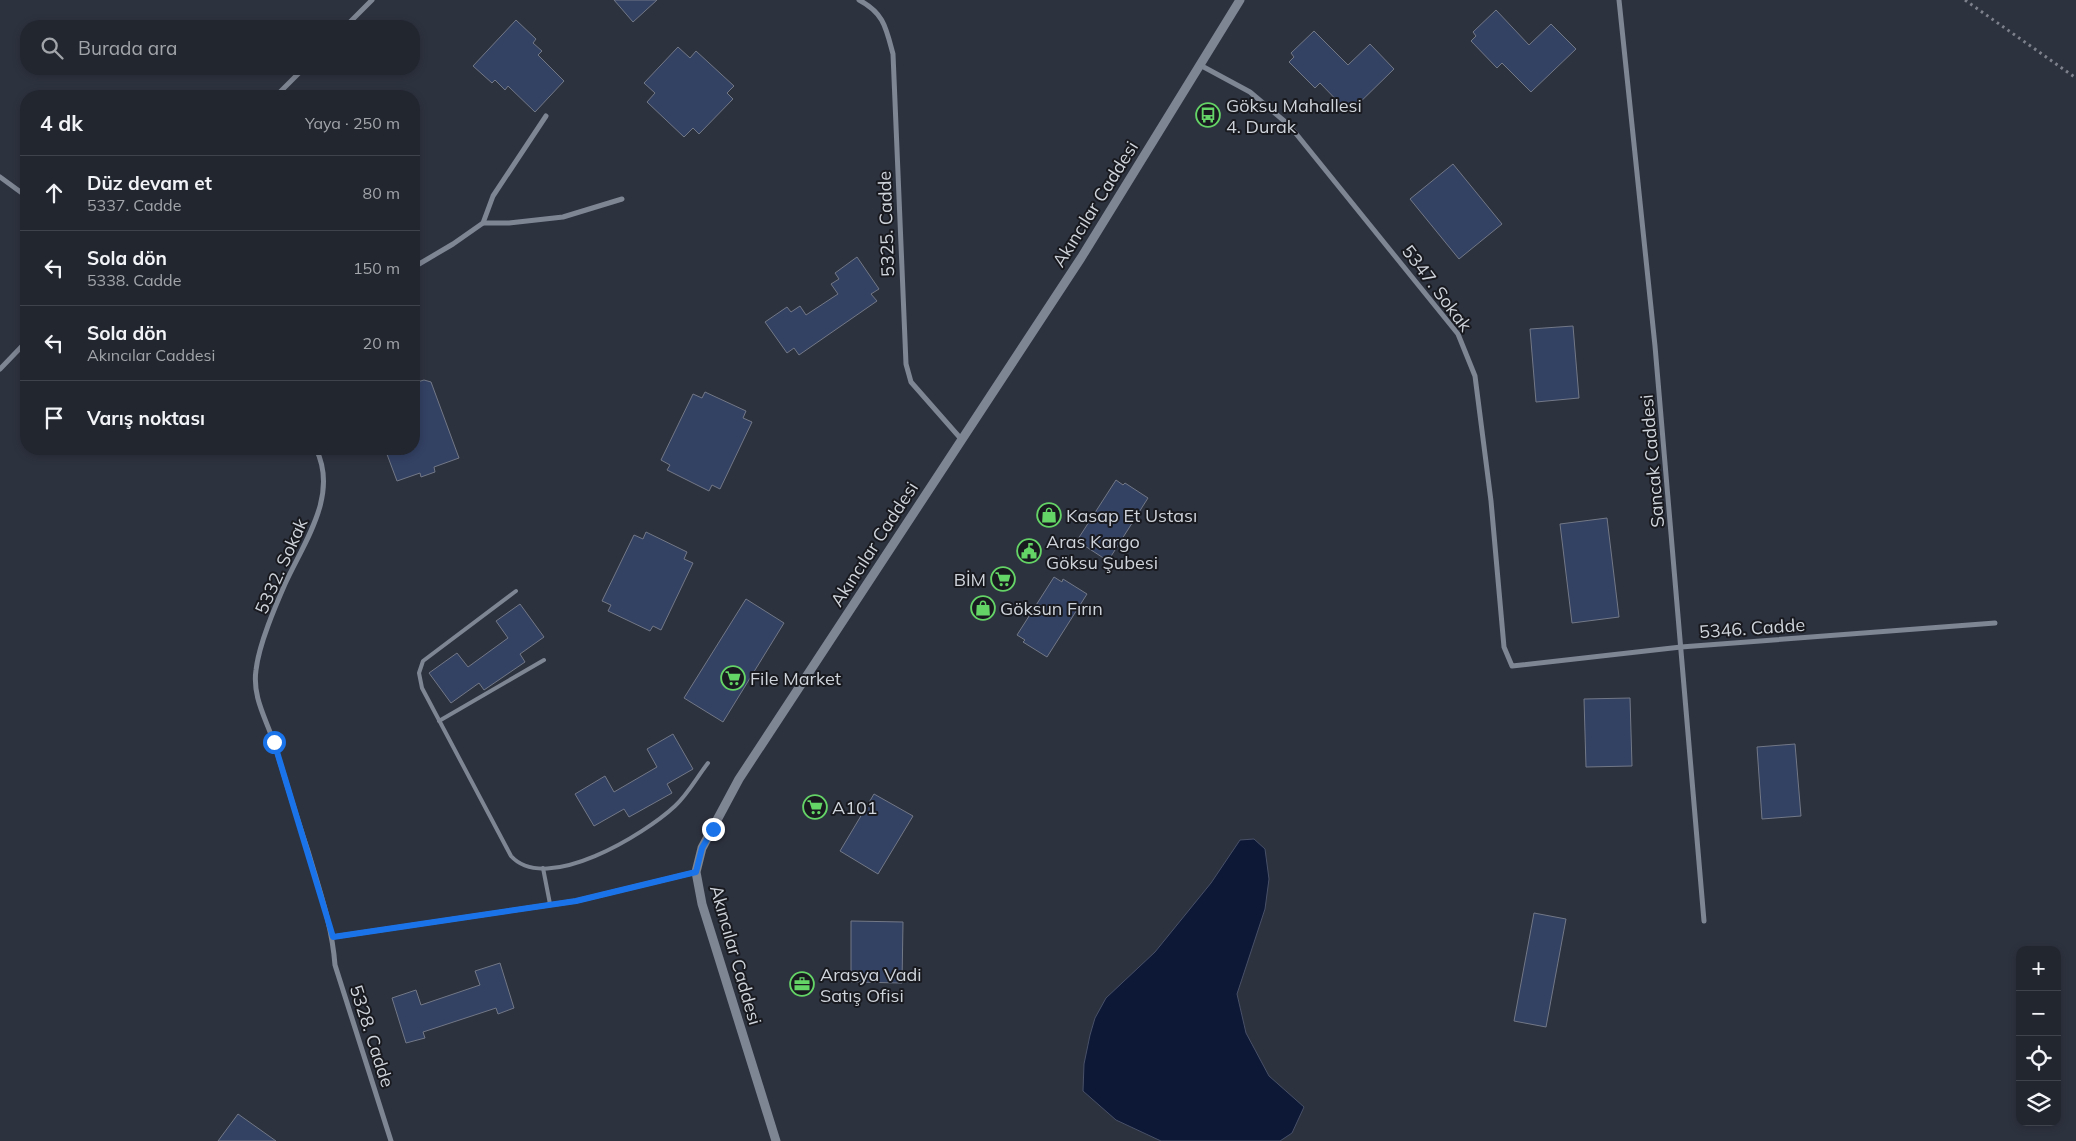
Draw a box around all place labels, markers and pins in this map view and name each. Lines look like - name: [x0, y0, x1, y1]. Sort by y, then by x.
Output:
- place label: Göksu Mahallesi 4. Durak: [1226, 94, 1362, 138]
- bus stop icon: Göksu Mahallesi 4. Durak: [1195, 102, 1221, 128]
- shop icon: Kasap Et Ustası: [1036, 502, 1062, 528]
- place label: Kasap Et Ustası: [1066, 504, 1197, 527]
- place label: Aras Kargo Göksu Şubesi: [1046, 530, 1158, 574]
- public building icon: Aras Kargo Göksu Şubesi: [1016, 538, 1042, 564]
- supermarket icon: BİM: [990, 566, 1016, 592]
- place label: BİM: [954, 568, 986, 591]
- shop icon: Göksun Fırın: [970, 595, 996, 621]
- place label: Göksun Fırın: [1000, 597, 1103, 620]
- supermarket icon: File Market: [720, 665, 746, 691]
- place label: File Market: [750, 667, 841, 690]
- supermarket icon: A101: [802, 794, 828, 820]
- place label: A101: [832, 796, 878, 819]
- place label: Arasya Vadi Satış Ofisi: [820, 963, 922, 1007]
- office icon: Arasya Vadi Satış Ofisi: [789, 971, 815, 997]

